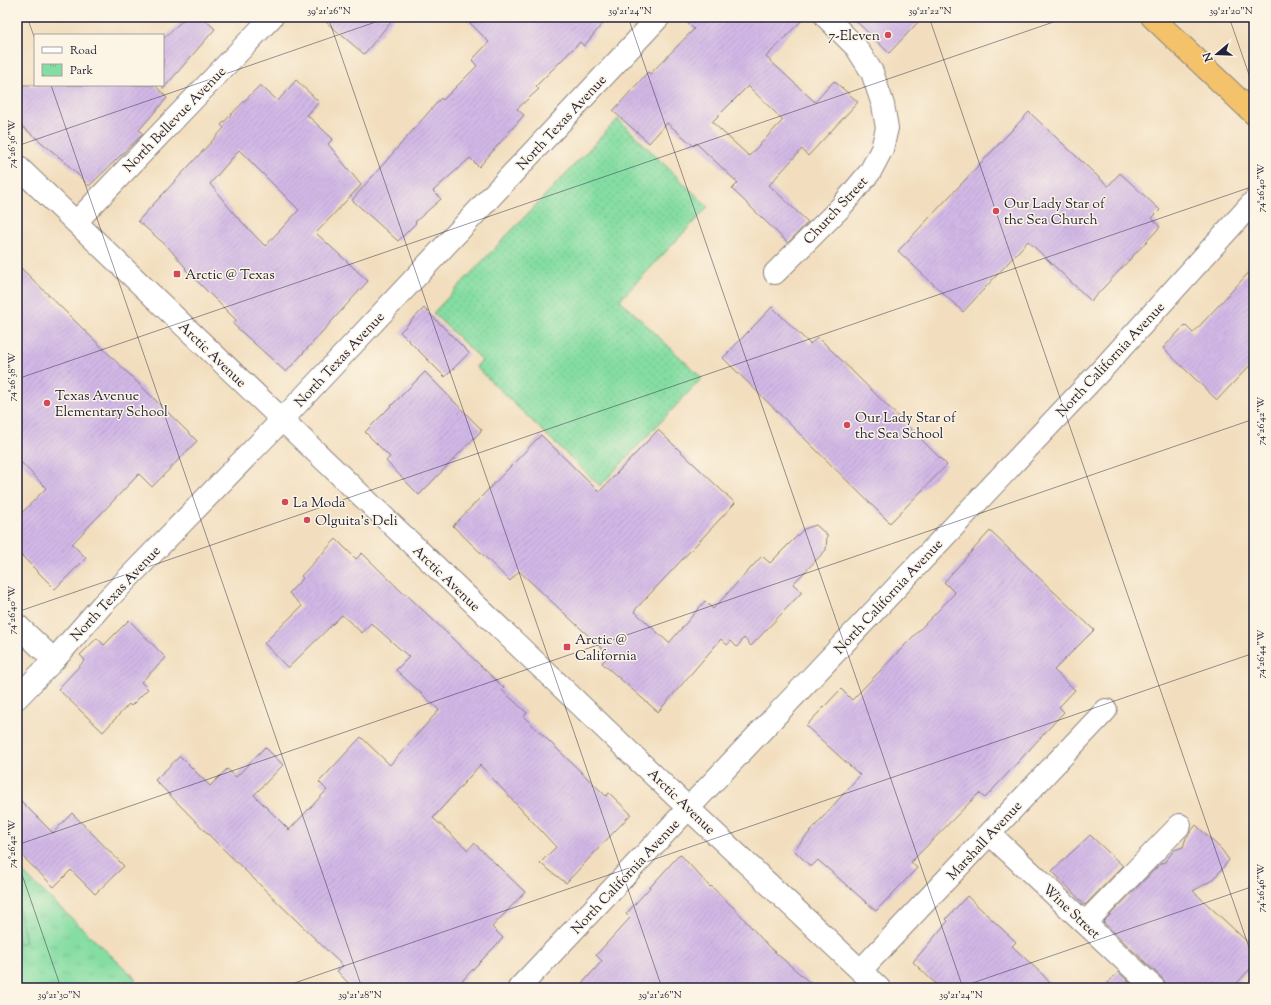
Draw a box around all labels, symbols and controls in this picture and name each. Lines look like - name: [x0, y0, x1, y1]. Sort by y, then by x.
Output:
- text: 39°21'26"N: [307, 4, 351, 19]
- text: 39°21'24"N: [608, 4, 652, 19]
- text: 39°21'22"N: [908, 4, 952, 19]
- text: 39°21'20"N: [1209, 4, 1253, 19]
- place label: 7-Eleven: [828, 27, 880, 47]
- marker: 7-Eleven: [883, 30, 893, 40]
- legend: [34, 34, 164, 86]
- north arrow: [1197, 34, 1237, 74]
- text: Road: [70, 42, 97, 60]
- text: N: [1199, 50, 1218, 65]
- text: Park: [70, 62, 93, 80]
- street label: North Bellevue Avenue: [119, 63, 232, 178]
- street label: North Texas Avenue: [513, 71, 612, 176]
- text: 74°26'36"W: [5, 120, 20, 168]
- text: 74°26'40"W: [1254, 164, 1269, 212]
- street label: Church Street: [800, 173, 873, 250]
- place label: Our Lady Star of the Sea Church: [1004, 195, 1106, 231]
- marker: Our Lady Star of the Sea Church: [991, 206, 1001, 216]
- place label: Arctic @ Texas: [185, 266, 275, 286]
- marker: Arctic @ Texas: [172, 269, 182, 279]
- street label: North California Avenue: [1053, 298, 1170, 422]
- street label: North Texas Avenue: [291, 308, 390, 413]
- street label: Arctic Avenue: [173, 318, 250, 393]
- text: 74°26'38"W: [5, 353, 20, 401]
- place label: Texas Avenue Elementary School: [55, 387, 168, 423]
- text: 74°26'42"W: [1254, 397, 1269, 445]
- marker: Texas Avenue Elementary School: [42, 398, 52, 408]
- place label: Our Lady Star of the Sea School: [855, 409, 957, 445]
- marker: Our Lady Star of the Sea School: [842, 420, 852, 430]
- place label: La Moda: [293, 494, 346, 514]
- marker: La Moda: [280, 497, 290, 507]
- place label: Olguita's Deli: [315, 512, 398, 532]
- marker: Olguita's Deli: [302, 515, 312, 525]
- street label: North California Avenue: [831, 535, 948, 659]
- street label: North Texas Avenue: [67, 542, 166, 647]
- street label: Arctic Avenue: [407, 542, 484, 617]
- text: 74°26'40"W: [5, 586, 20, 634]
- text: 74°26'44"W: [1254, 630, 1269, 678]
- place label: Arctic @ California: [575, 631, 637, 667]
- marker: Arctic @ California: [562, 642, 572, 652]
- street label: Arctic Avenue: [642, 765, 719, 840]
- street label: Marshall Avenue: [943, 797, 1028, 886]
- street label: North California Avenue: [568, 815, 685, 939]
- text: 74°26'42"W: [5, 820, 20, 868]
- text: 74°26'46"W: [1254, 864, 1269, 912]
- street label: Wine Street: [1037, 880, 1104, 945]
- text: 39°21'30"N: [37, 988, 81, 1003]
- text: 39°21'28"N: [338, 988, 382, 1003]
- text: 39°21'26"N: [638, 988, 682, 1003]
- text: 39°21'24"N: [939, 988, 983, 1003]

